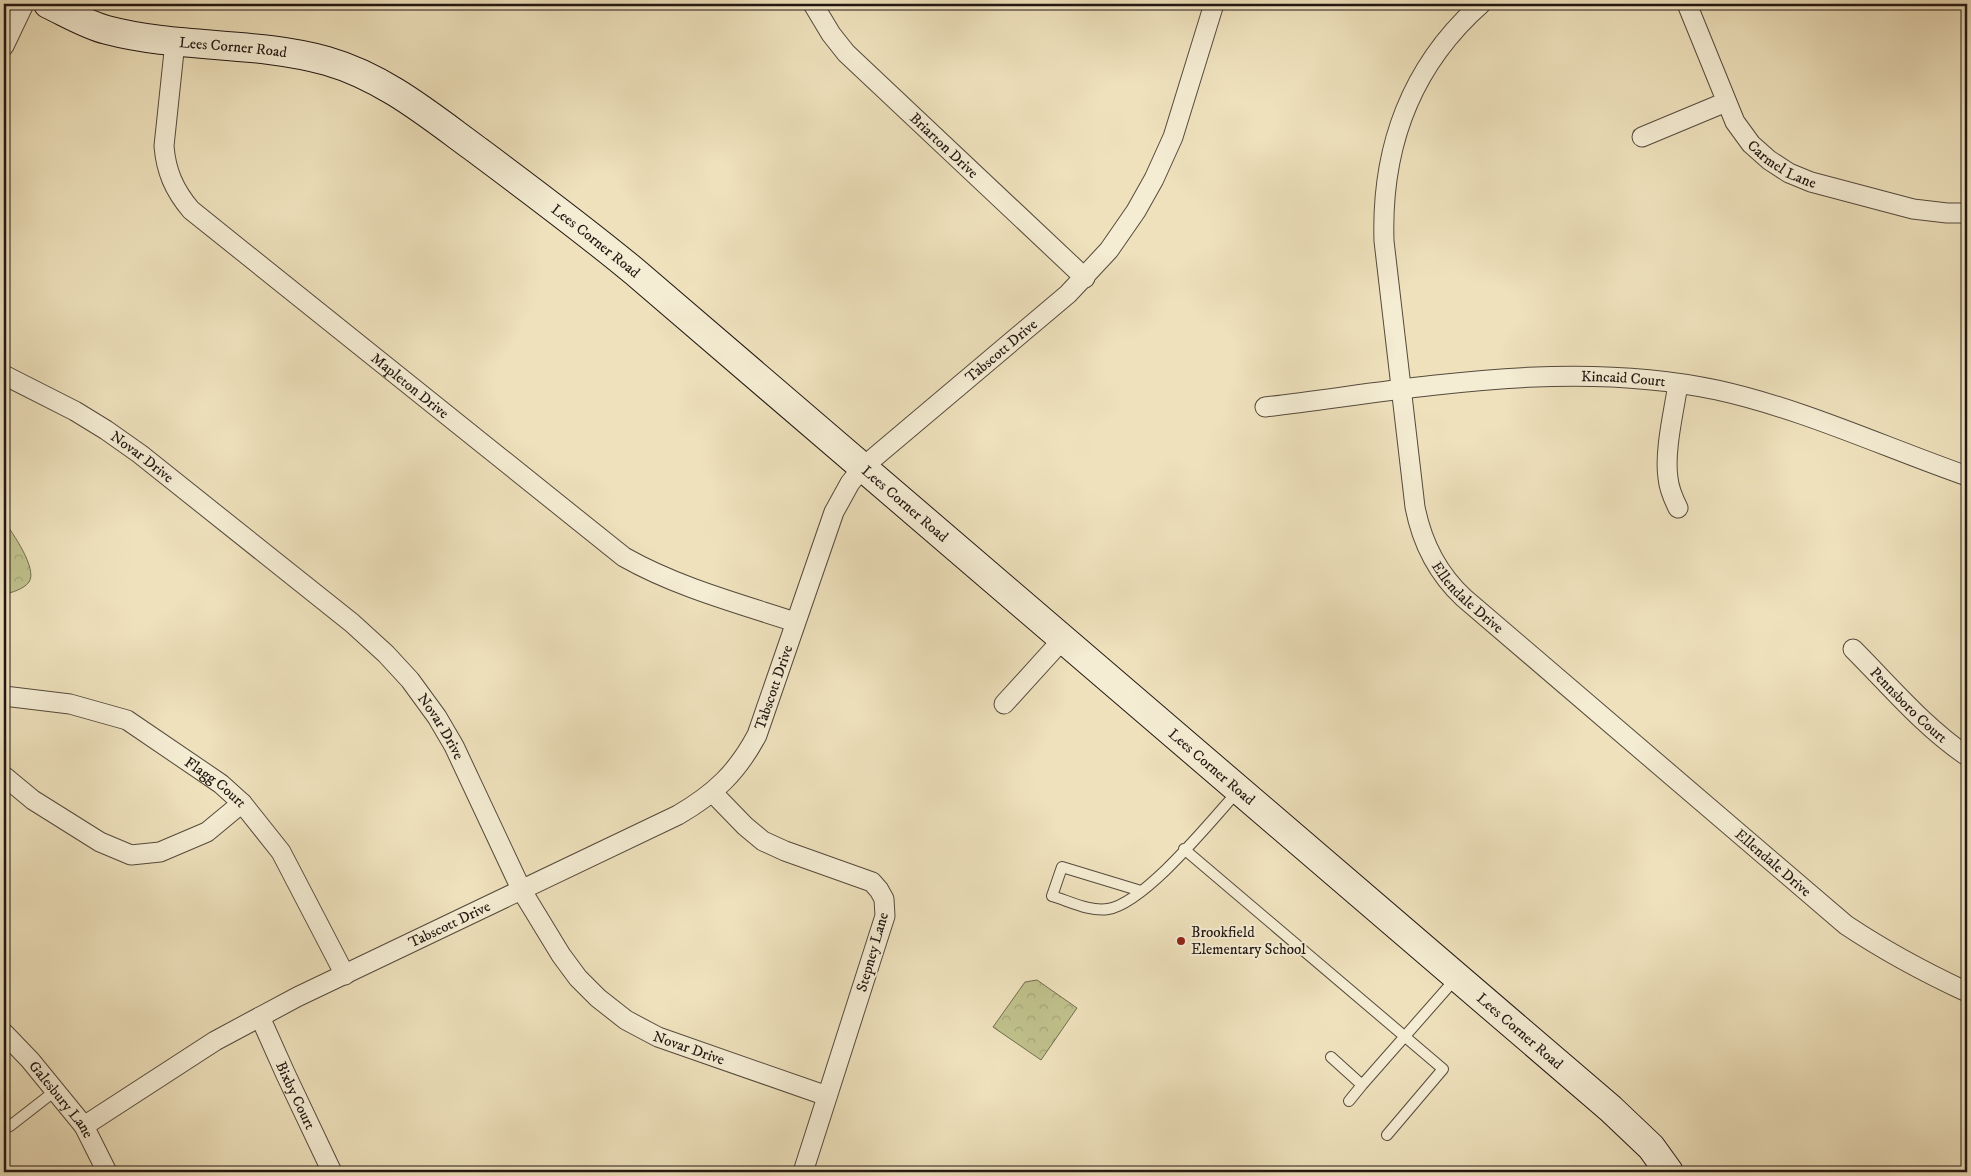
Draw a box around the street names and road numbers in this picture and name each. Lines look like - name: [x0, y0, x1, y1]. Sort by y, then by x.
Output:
- street label: Lees Corner Road: [178, 33, 289, 62]
- street label: Briarton Drive: [905, 109, 982, 183]
- street label: Carmel Lane: [1743, 136, 1818, 193]
- street label: Lees Corner Road: [547, 200, 644, 282]
- street label: Tabscott Drive: [961, 315, 1041, 387]
- street label: Mapleton Drive: [367, 349, 453, 423]
- street label: Kincaid Court: [1581, 367, 1667, 391]
- street label: Novar Drive: [107, 427, 177, 487]
- street label: Lees Corner Road: [858, 462, 952, 547]
- street label: Ellendale Drive: [1427, 558, 1507, 638]
- street label: Tabscott Drive: [750, 643, 797, 732]
- street label: Pennsboro Court: [1866, 663, 1951, 748]
- street label: Novar Drive: [413, 690, 468, 763]
- street label: Lees Corner Road: [1164, 725, 1259, 810]
- street label: Flagg Court: [181, 753, 251, 811]
- street label: Ellendale Drive: [1731, 825, 1815, 901]
- street label: Tabscott Drive: [405, 897, 494, 952]
- street label: Stepney Lane: [852, 910, 893, 994]
- street label: Lees Corner Road: [1472, 989, 1567, 1074]
- street label: Novar Drive: [650, 1027, 727, 1069]
- street label: Galesbury Lane: [24, 1057, 98, 1141]
- street label: Bixby Court: [271, 1058, 319, 1133]

